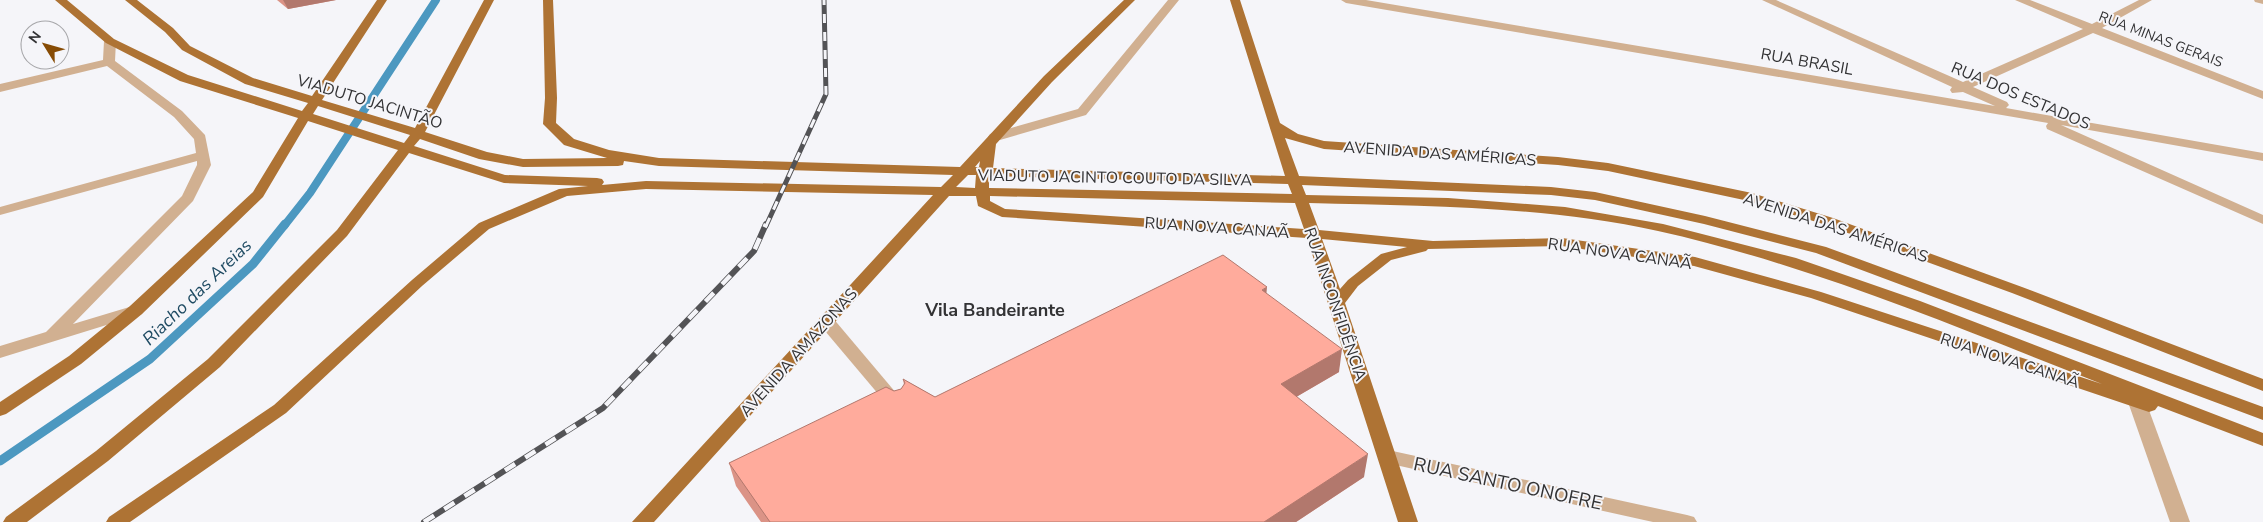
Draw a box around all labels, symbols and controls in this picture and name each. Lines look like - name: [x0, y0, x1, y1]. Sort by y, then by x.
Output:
- street label: RUA MINAS GERAIS: [2096, 7, 2226, 72]
- north arrow: [20, 20, 70, 70]
- text: N: [24, 28, 46, 47]
- street label: RUA BRASIL: [1759, 43, 1855, 81]
- street label: RUA DOS ESTADOS: [1948, 57, 2094, 135]
- street label: VIADUTO JACINTÃO: [293, 69, 445, 135]
- street label: AVENIDA DAS AMÉRICAS: [1343, 136, 1537, 172]
- street label: VIADUTO JACINTO COUTO DA SILVA: [977, 165, 1253, 191]
- street label: AVENIDA DAS AMÉRICAS: [1740, 188, 1931, 268]
- street label: RUA NOVA CANAÃ: [1144, 212, 1290, 244]
- street label: RUA INCONFIDÊNCIA: [1298, 225, 1372, 384]
- water label: Riacho das Areias: [137, 233, 257, 351]
- street label: RUA NOVA CANAÃ: [1546, 233, 1694, 275]
- street label: AVENIDA AMAZONAS: [735, 283, 863, 422]
- district label: Vila Bandeirante: [924, 298, 1065, 322]
- street label: RUA NOVA CANAÃ: [1937, 328, 2082, 394]
- street label: RUA SANTO ONOFRE: [1411, 451, 1605, 517]

